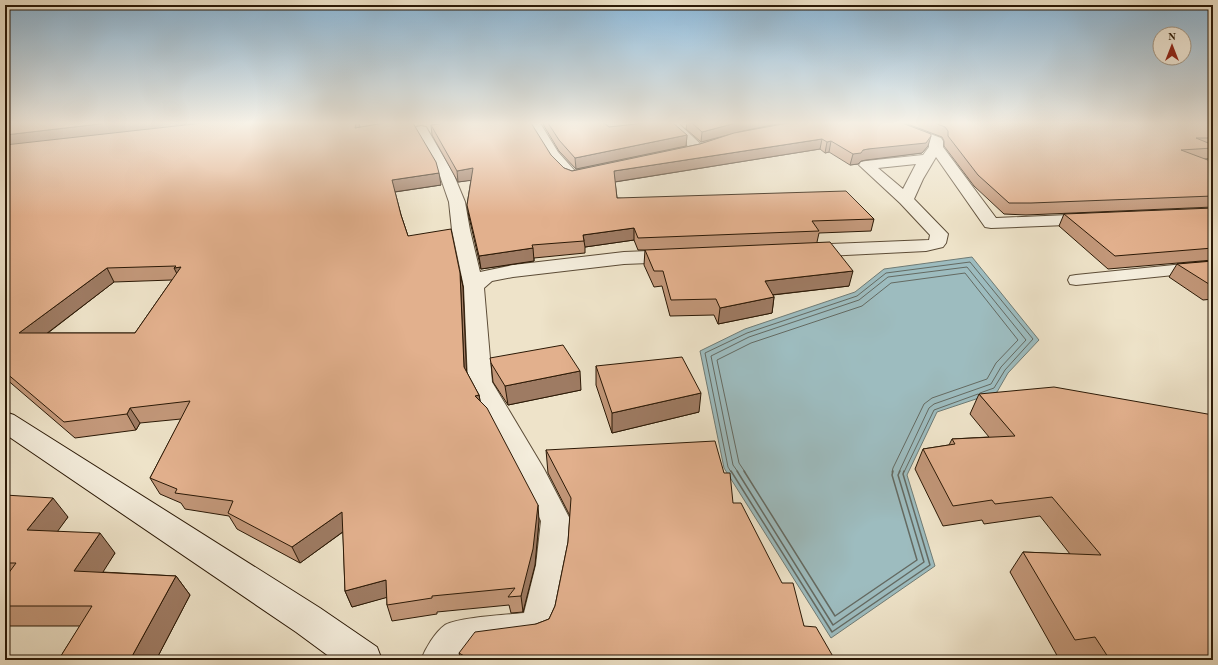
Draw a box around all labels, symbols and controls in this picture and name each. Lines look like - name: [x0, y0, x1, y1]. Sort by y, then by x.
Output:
- north arrow: [1152, 26, 1192, 66]
- text: N: [1168, 32, 1177, 43]

